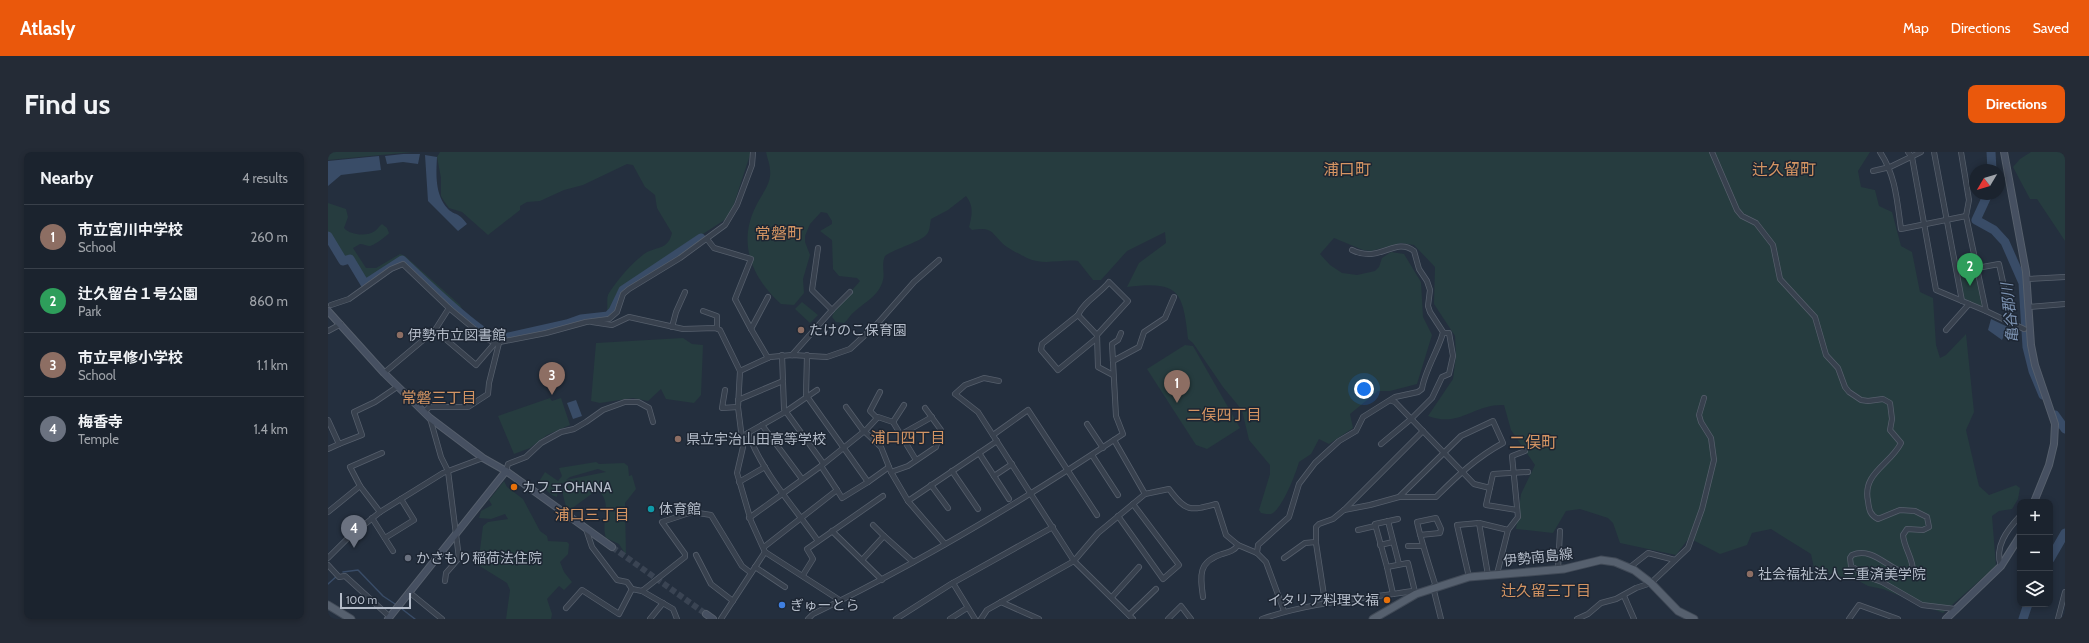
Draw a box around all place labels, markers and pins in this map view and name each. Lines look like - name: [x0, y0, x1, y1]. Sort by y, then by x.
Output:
- pin: 2: [1957, 253, 1983, 286]
- place label: たけのこ保育園: [809, 321, 907, 339]
- marker: たけのこ保育園: [796, 325, 806, 335]
- place label: 伊勢市立図書館: [408, 326, 506, 344]
- marker: 伊勢市立図書館: [395, 330, 405, 340]
- pin: 3: [539, 362, 565, 395]
- pin: 1: [1164, 370, 1190, 403]
- place label: 県立宇治山田高等学校: [686, 430, 826, 448]
- marker: 県立宇治山田高等学校: [673, 434, 683, 444]
- place label: カフェOHANA: [522, 478, 612, 496]
- marker: カフェOHANA: [509, 482, 519, 492]
- place label: 体育館: [659, 500, 701, 518]
- marker: 体育館: [646, 504, 656, 514]
- pin: 4: [341, 515, 367, 548]
- place label: かさもり稲荷法住院: [416, 549, 542, 567]
- marker: かさもり稲荷法住院: [403, 553, 413, 563]
- place label: 社会福祉法人三重済美学院: [1758, 565, 1926, 583]
- marker: 社会福祉法人三重済美学院: [1745, 569, 1755, 579]
- place label: イタリア料理文福: [1268, 591, 1379, 609]
- marker: イタリア料理文福: [1382, 595, 1392, 605]
- place label: ぎゅーとら: [790, 596, 860, 614]
- marker: ぎゅーとら: [777, 600, 787, 610]

